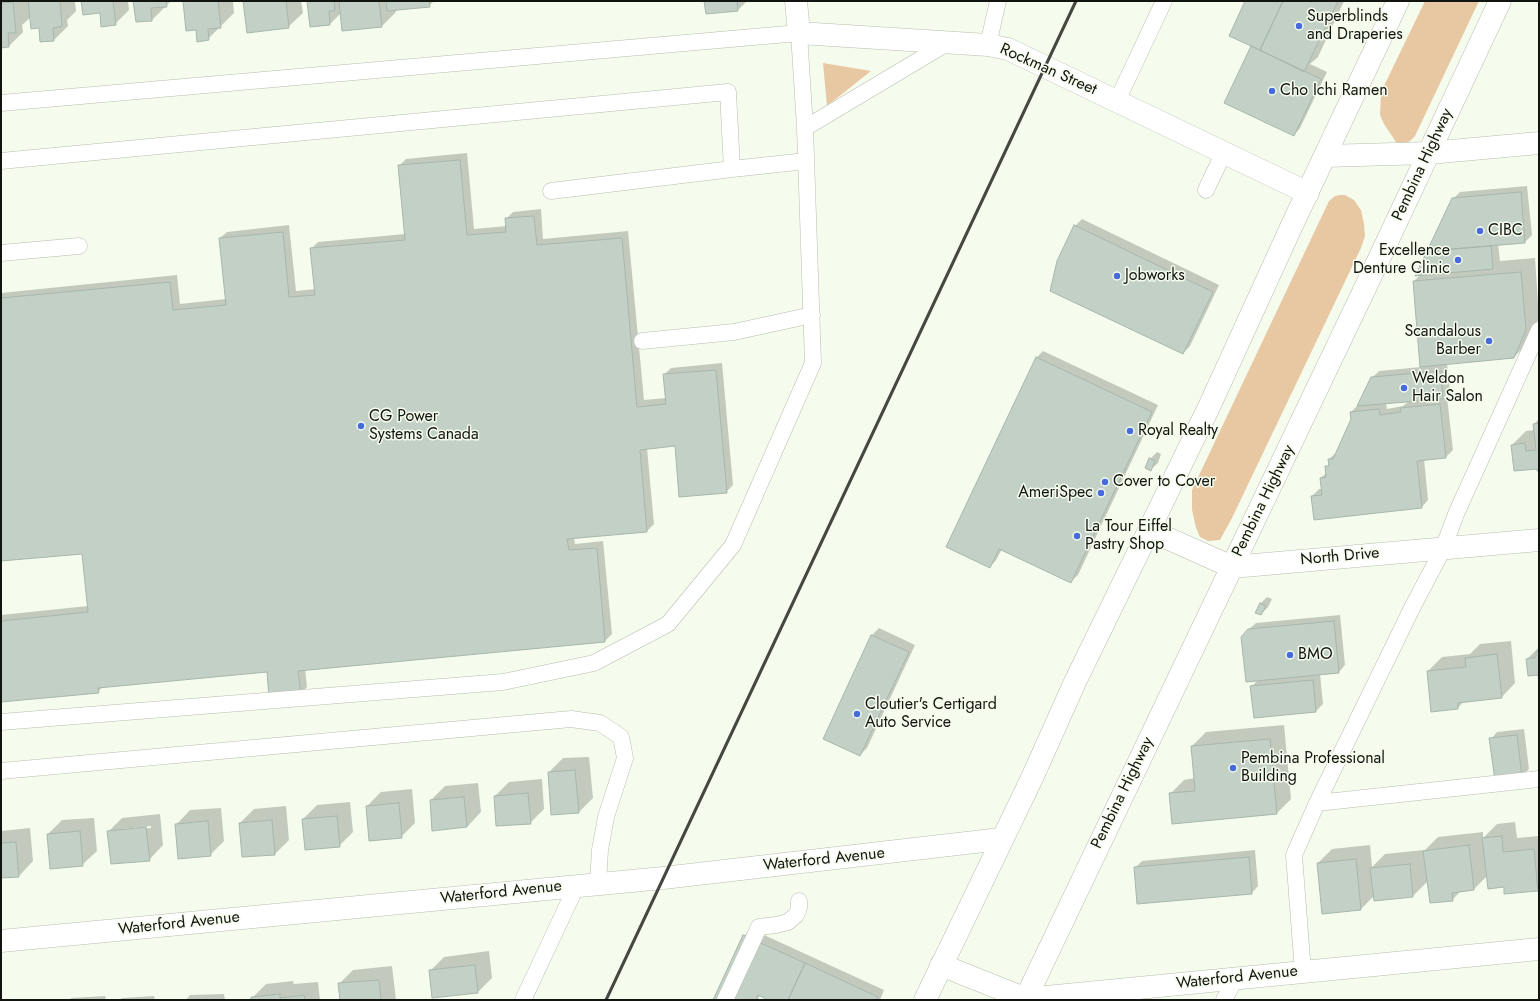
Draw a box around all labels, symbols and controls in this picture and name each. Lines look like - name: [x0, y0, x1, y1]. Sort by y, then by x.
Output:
- place label: Superblinds and Draperies: [1307, 7, 1403, 45]
- marker: Superblinds and Draperies: [1294, 21, 1304, 31]
- street label: Rockman Street: [997, 40, 1099, 100]
- place label: Cho Ichi Ramen: [1280, 81, 1388, 101]
- marker: Cho Ichi Ramen: [1267, 86, 1277, 96]
- street label: Pembina Highway: [1389, 106, 1457, 224]
- place label: CIBC: [1488, 221, 1523, 241]
- marker: CIBC: [1475, 226, 1485, 236]
- place label: Excellence Denture Clinic: [1353, 241, 1450, 279]
- marker: Excellence Denture Clinic: [1453, 255, 1463, 265]
- place label: Jobworks: [1125, 266, 1185, 286]
- marker: Jobworks: [1112, 271, 1122, 281]
- place label: Scandalous Barber: [1404, 322, 1481, 360]
- marker: Scandalous Barber: [1484, 336, 1494, 346]
- place label: Weldon Hair Salon: [1412, 369, 1483, 407]
- marker: Weldon Hair Salon: [1399, 383, 1409, 393]
- place label: CG Power Systems Canada: [369, 407, 479, 445]
- marker: CG Power Systems Canada: [356, 421, 366, 431]
- place label: Royal Realty: [1138, 421, 1218, 441]
- marker: Royal Realty: [1125, 426, 1135, 436]
- street label: Pembina Highway: [1229, 442, 1299, 560]
- place label: Cover to Cover: [1113, 472, 1215, 492]
- marker: Cover to Cover: [1100, 477, 1110, 487]
- place label: AmeriSpec: [1018, 483, 1093, 503]
- marker: AmeriSpec: [1096, 488, 1106, 498]
- place label: La Tour Eiffel Pastry Shop: [1085, 517, 1172, 555]
- marker: La Tour Eiffel Pastry Shop: [1072, 531, 1082, 541]
- street label: North Drive: [1300, 544, 1380, 570]
- place label: BMO: [1298, 645, 1333, 665]
- marker: BMO: [1285, 650, 1295, 660]
- place label: Cloutier's Certigard Auto Service: [865, 695, 997, 733]
- marker: Cloutier's Certigard Auto Service: [852, 709, 862, 719]
- street label: Pembina Highway: [1088, 734, 1158, 852]
- place label: Pembina Professional Building: [1241, 749, 1385, 787]
- marker: Pembina Professional Building: [1228, 763, 1238, 773]
- street label: Waterford Avenue: [762, 844, 886, 876]
- street label: Waterford Avenue: [439, 877, 563, 909]
- street label: Waterford Avenue: [117, 908, 241, 940]
- street label: Waterford Avenue: [1175, 962, 1299, 994]

